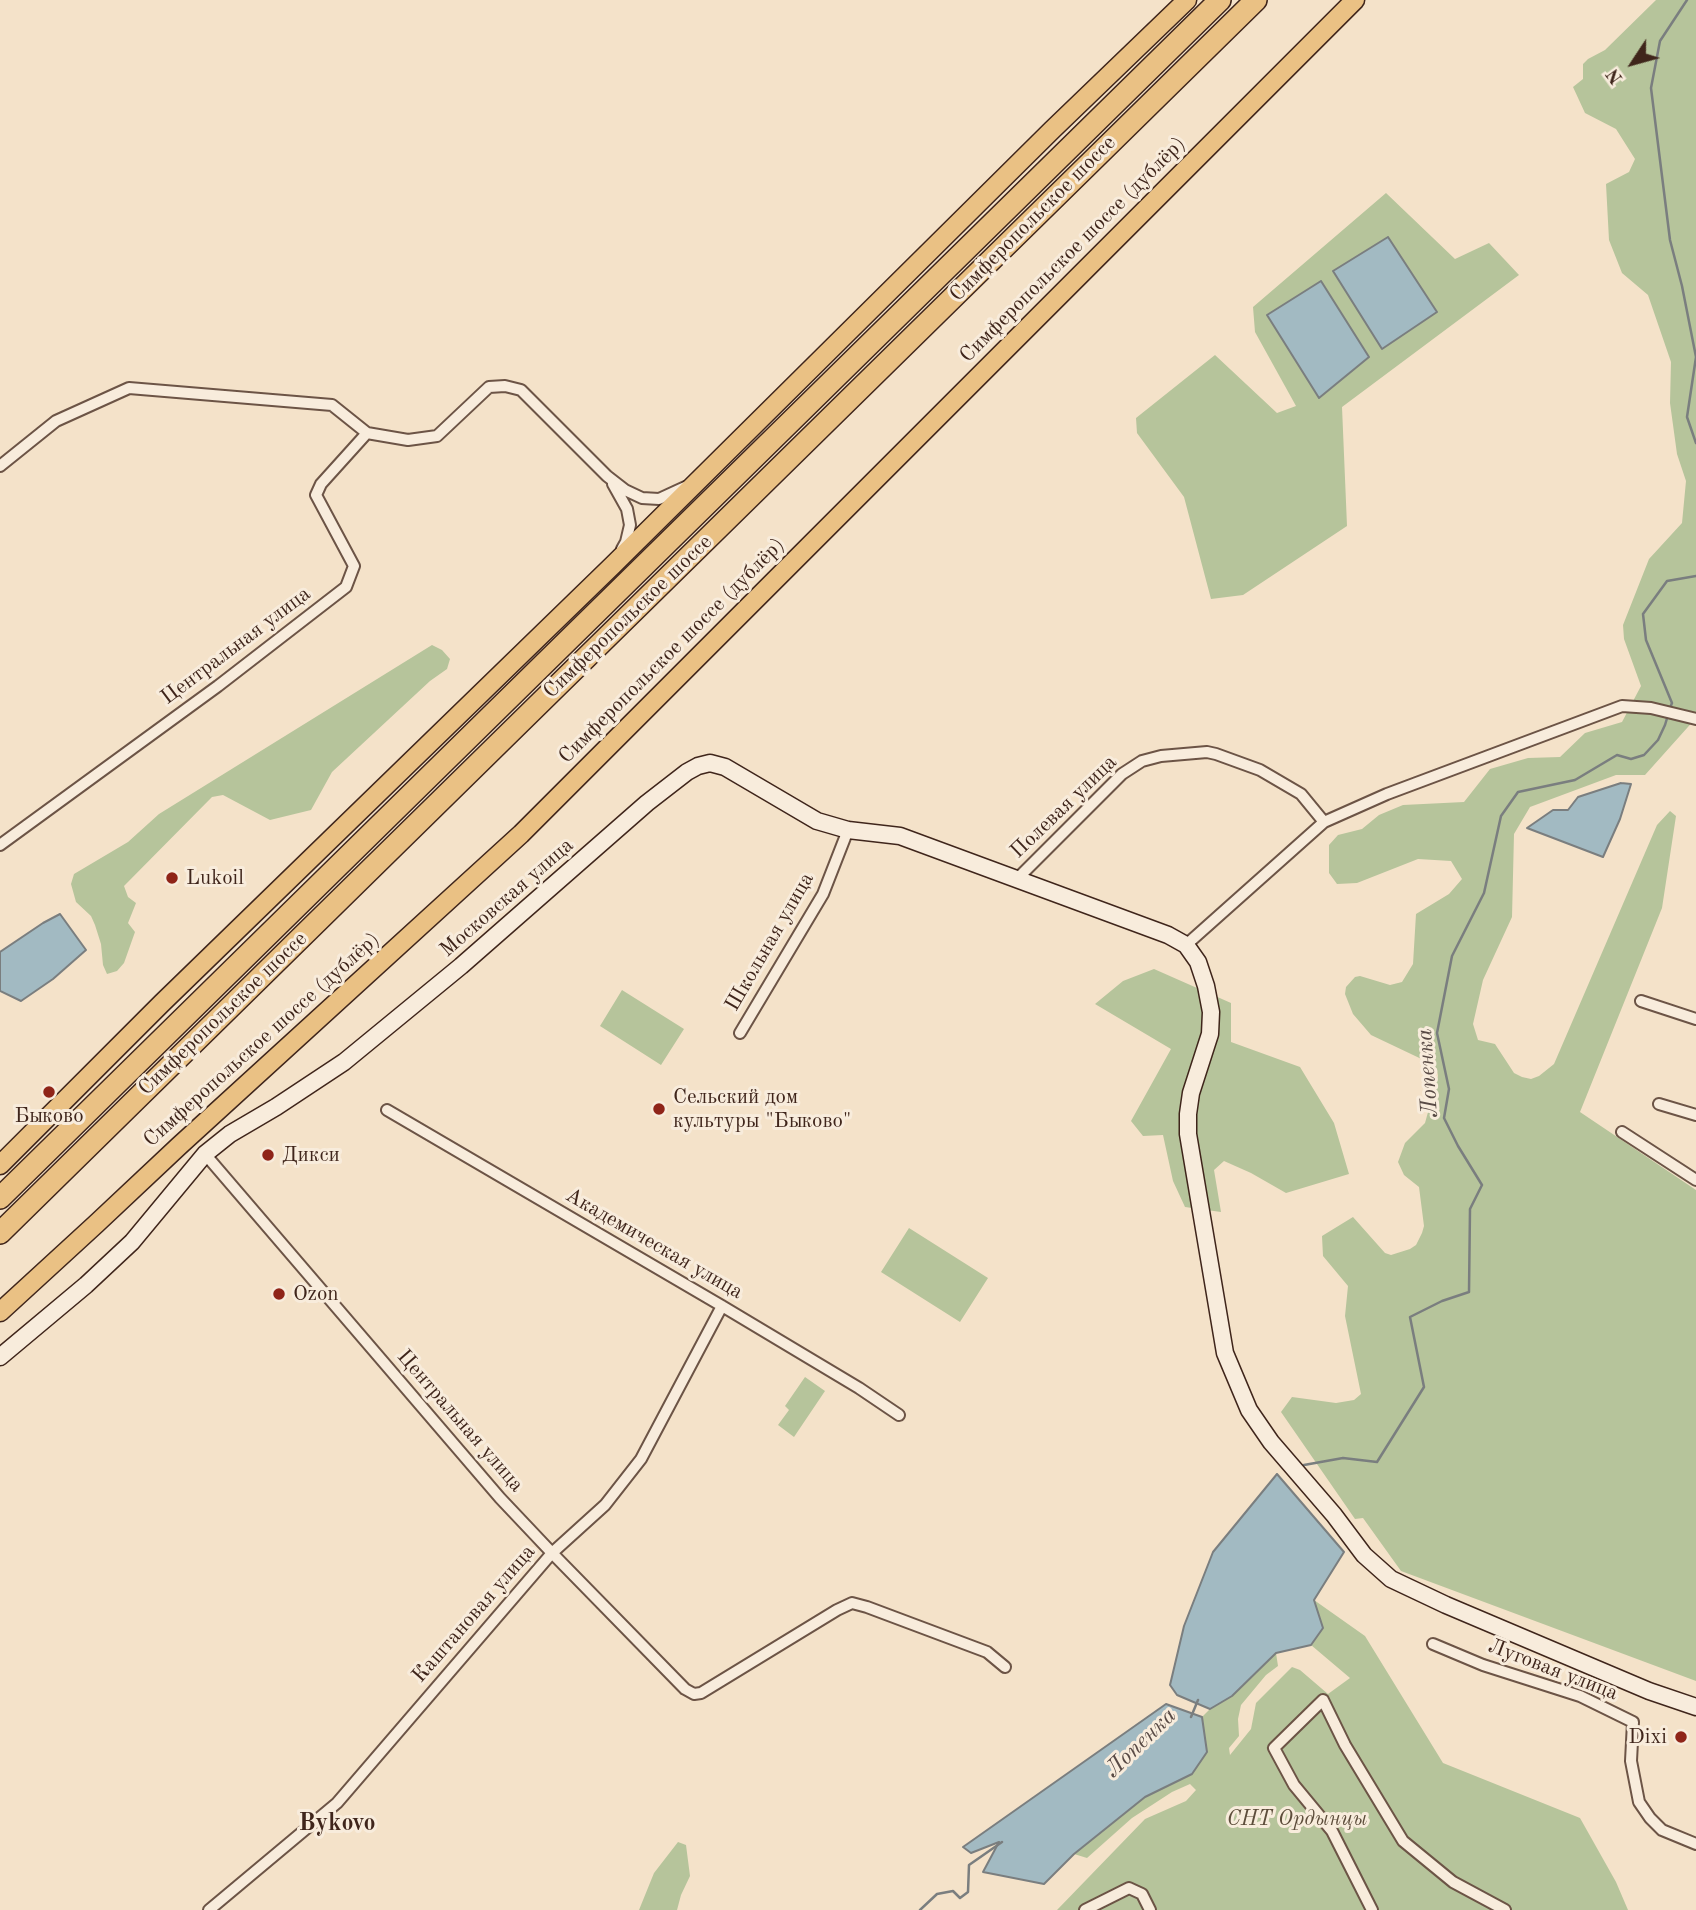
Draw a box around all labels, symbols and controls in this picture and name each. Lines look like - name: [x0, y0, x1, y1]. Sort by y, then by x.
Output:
- north arrow: [1598, 28, 1668, 98]
- text: N: [1604, 64, 1628, 87]
- street label: Симферопольское шоссе: [945, 131, 1121, 307]
- street label: Симферопольское шоссе (дублёр): [955, 132, 1191, 368]
- street label: Симферопольское шоссе: [538, 530, 718, 704]
- street label: Симферопольское шоссе (дублёр): [554, 533, 790, 769]
- street label: Центральная улица: [156, 582, 316, 710]
- street label: Полевая улица: [1006, 750, 1122, 864]
- street label: Московская улица: [435, 833, 579, 963]
- place label: Lukoil: [186, 865, 244, 891]
- street label: Школьная улица: [720, 868, 820, 1016]
- marker: Lukoil: [164, 870, 180, 886]
- street label: Симферопольское шоссе: [133, 927, 313, 1101]
- street label: Симферопольское шоссе (дублёр): [139, 927, 385, 1153]
- water label: Лопенка: [1411, 1028, 1445, 1118]
- marker: Быково: [41, 1084, 57, 1100]
- place label: Сельский дом культуры "Быково": [673, 1084, 851, 1134]
- marker: Сельский дом культуры "Быково": [651, 1101, 667, 1117]
- place label: Быково: [14, 1103, 84, 1129]
- place label: Дикси: [282, 1142, 340, 1168]
- marker: Дикси: [260, 1147, 276, 1163]
- street label: Академическая улица: [561, 1183, 747, 1305]
- place label: Ozon: [293, 1281, 339, 1307]
- marker: Ozon: [271, 1286, 287, 1302]
- street label: Центральная улица: [391, 1345, 529, 1497]
- street label: Каштановая улица: [407, 1540, 541, 1688]
- street label: Луговая улица: [1485, 1634, 1621, 1706]
- water label: Лопенка: [1099, 1702, 1183, 1784]
- place label: Dixi: [1628, 1724, 1667, 1750]
- marker: Dixi: [1673, 1729, 1689, 1745]
- park label: СНТ Ордынцы: [1227, 1806, 1367, 1832]
- district label: Bykovo: [298, 1810, 376, 1838]

